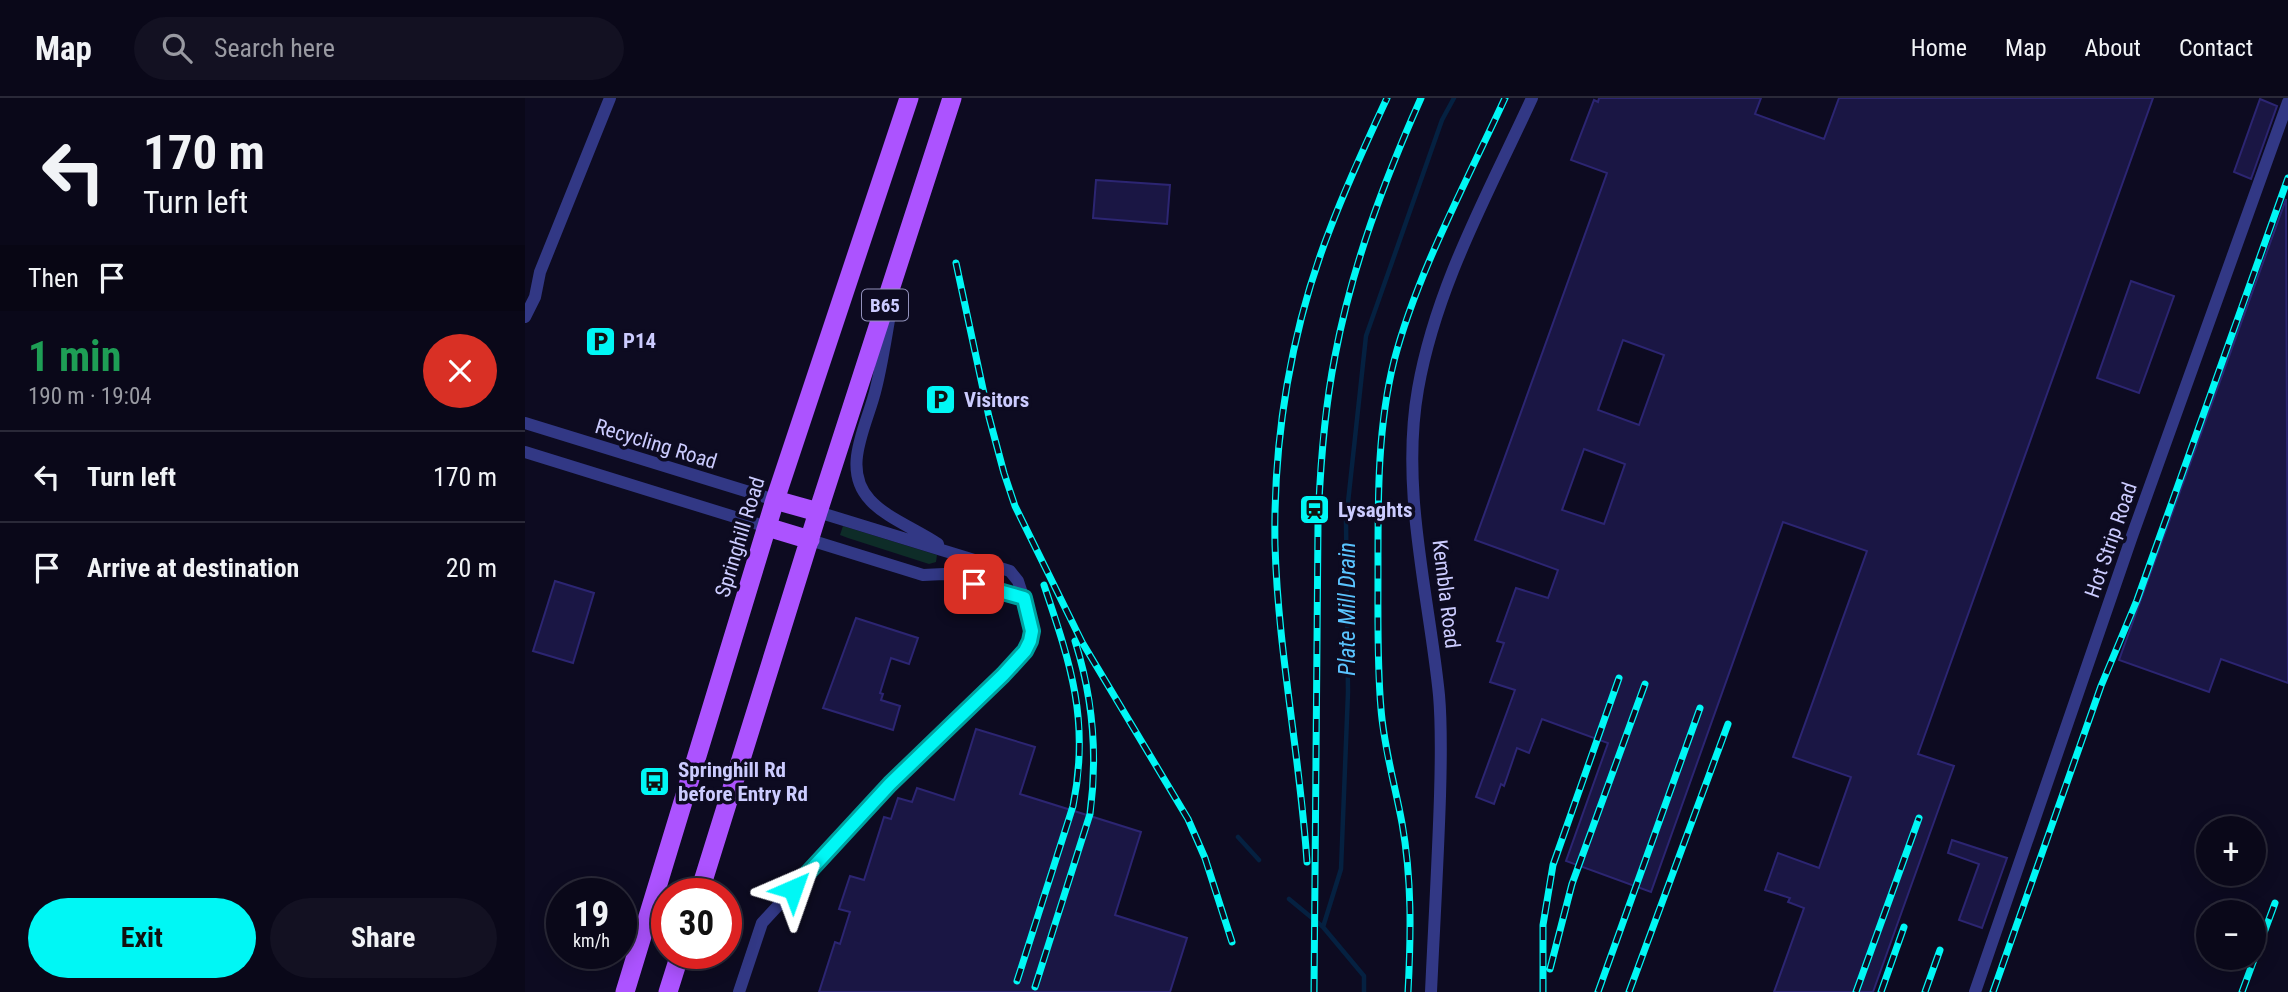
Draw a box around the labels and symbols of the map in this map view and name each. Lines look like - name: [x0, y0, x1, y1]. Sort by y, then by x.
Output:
- road number: B65: [862, 290, 908, 321]
- parking icon: P14: [583, 324, 617, 358]
- place label: P14: [623, 329, 656, 353]
- parking icon: Visitors: [924, 383, 958, 417]
- place label: Visitors: [964, 388, 1029, 412]
- street label: Recycling Road: [592, 414, 720, 474]
- street label: Springhill Road: [710, 474, 770, 600]
- street label: Hot Strip Road: [2080, 479, 2142, 601]
- station icon: Lysaghts: [1298, 493, 1332, 527]
- place label: Lysaghts: [1338, 498, 1412, 522]
- street label: Kembla Road: [1427, 538, 1465, 650]
- water label: Plate Mill Drain: [1334, 542, 1361, 676]
- pin: [944, 554, 1004, 614]
- place label: Springhill Rd before Entry Rd: [678, 758, 808, 806]
- bus stop icon: Springhill Rd before Entry Rd: [638, 765, 672, 799]
- position arrow: [756, 852, 830, 926]
- speed limit sign: 30: [651, 878, 742, 969]

